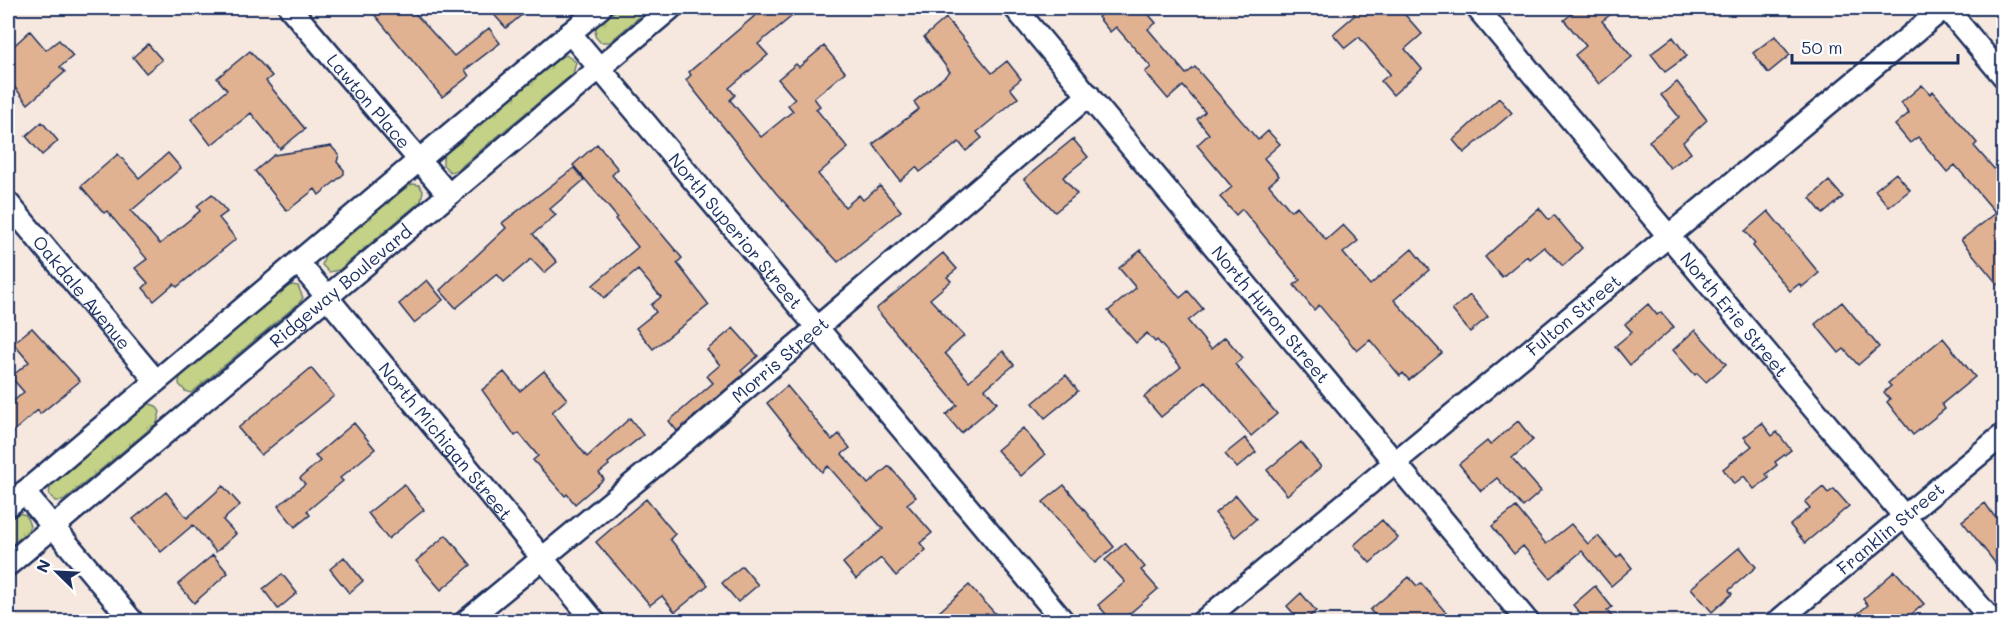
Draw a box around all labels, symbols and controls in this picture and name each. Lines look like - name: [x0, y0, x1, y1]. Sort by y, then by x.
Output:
- scale bar: [1792, 27, 1958, 65]
- text: 50 m: [1801, 35, 1843, 59]
- street label: Lawton Place: [322, 48, 416, 154]
- street label: North Superior Street: [663, 148, 808, 314]
- street label: Ridgeway Boulevard: [264, 219, 417, 353]
- street label: Oakdale Avenue: [28, 230, 137, 354]
- street label: North Huron Street: [1206, 240, 1335, 388]
- street label: North Erie Street: [1675, 247, 1794, 382]
- street label: Fulton Street: [1521, 268, 1626, 361]
- street label: Morris Street: [726, 311, 833, 408]
- street label: North Michigan Street: [373, 357, 518, 525]
- street label: Franklin Street: [1831, 477, 1949, 580]
- north arrow: [27, 542, 87, 602]
- text: N: [31, 556, 55, 576]

